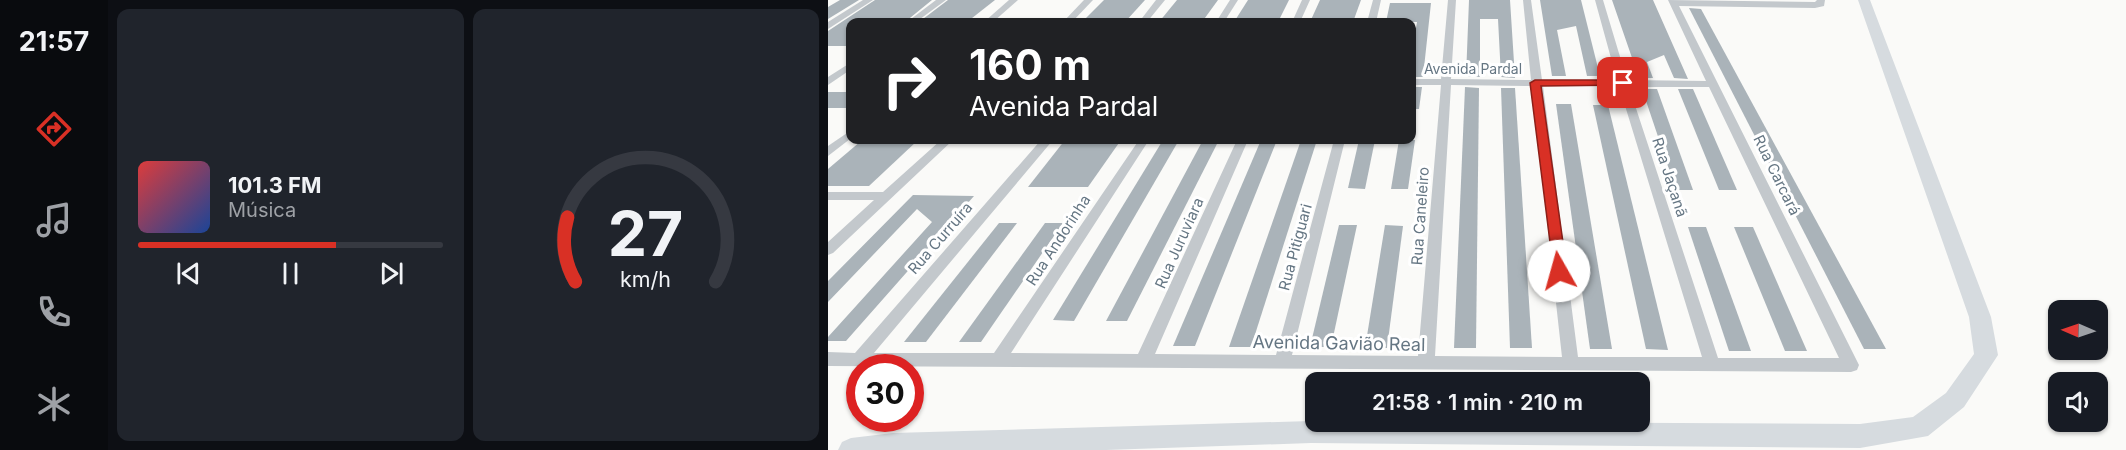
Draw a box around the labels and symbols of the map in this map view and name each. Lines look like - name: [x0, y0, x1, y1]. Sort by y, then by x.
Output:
- pin: [1597, 57, 1648, 108]
- street label: Avenida Pardal: [1424, 60, 1522, 77]
- street label: Rua Carcará: [1749, 132, 1805, 218]
- street label: Rua Jaçanã: [1648, 135, 1692, 219]
- street label: Rua Caneleiro: [1407, 166, 1433, 266]
- street label: Rua Andorinha: [1022, 191, 1094, 289]
- street label: Rua Juruviara: [1150, 195, 1208, 291]
- street label: Rua Curruíra: [904, 198, 976, 278]
- street label: Rua Pitiguari: [1274, 202, 1316, 292]
- position arrow: [1527, 239, 1591, 303]
- north arrow: [2048, 300, 2108, 360]
- street label: Avenida Gavião Real: [1252, 331, 1426, 355]
- speed limit sign: 30: [846, 354, 924, 432]

